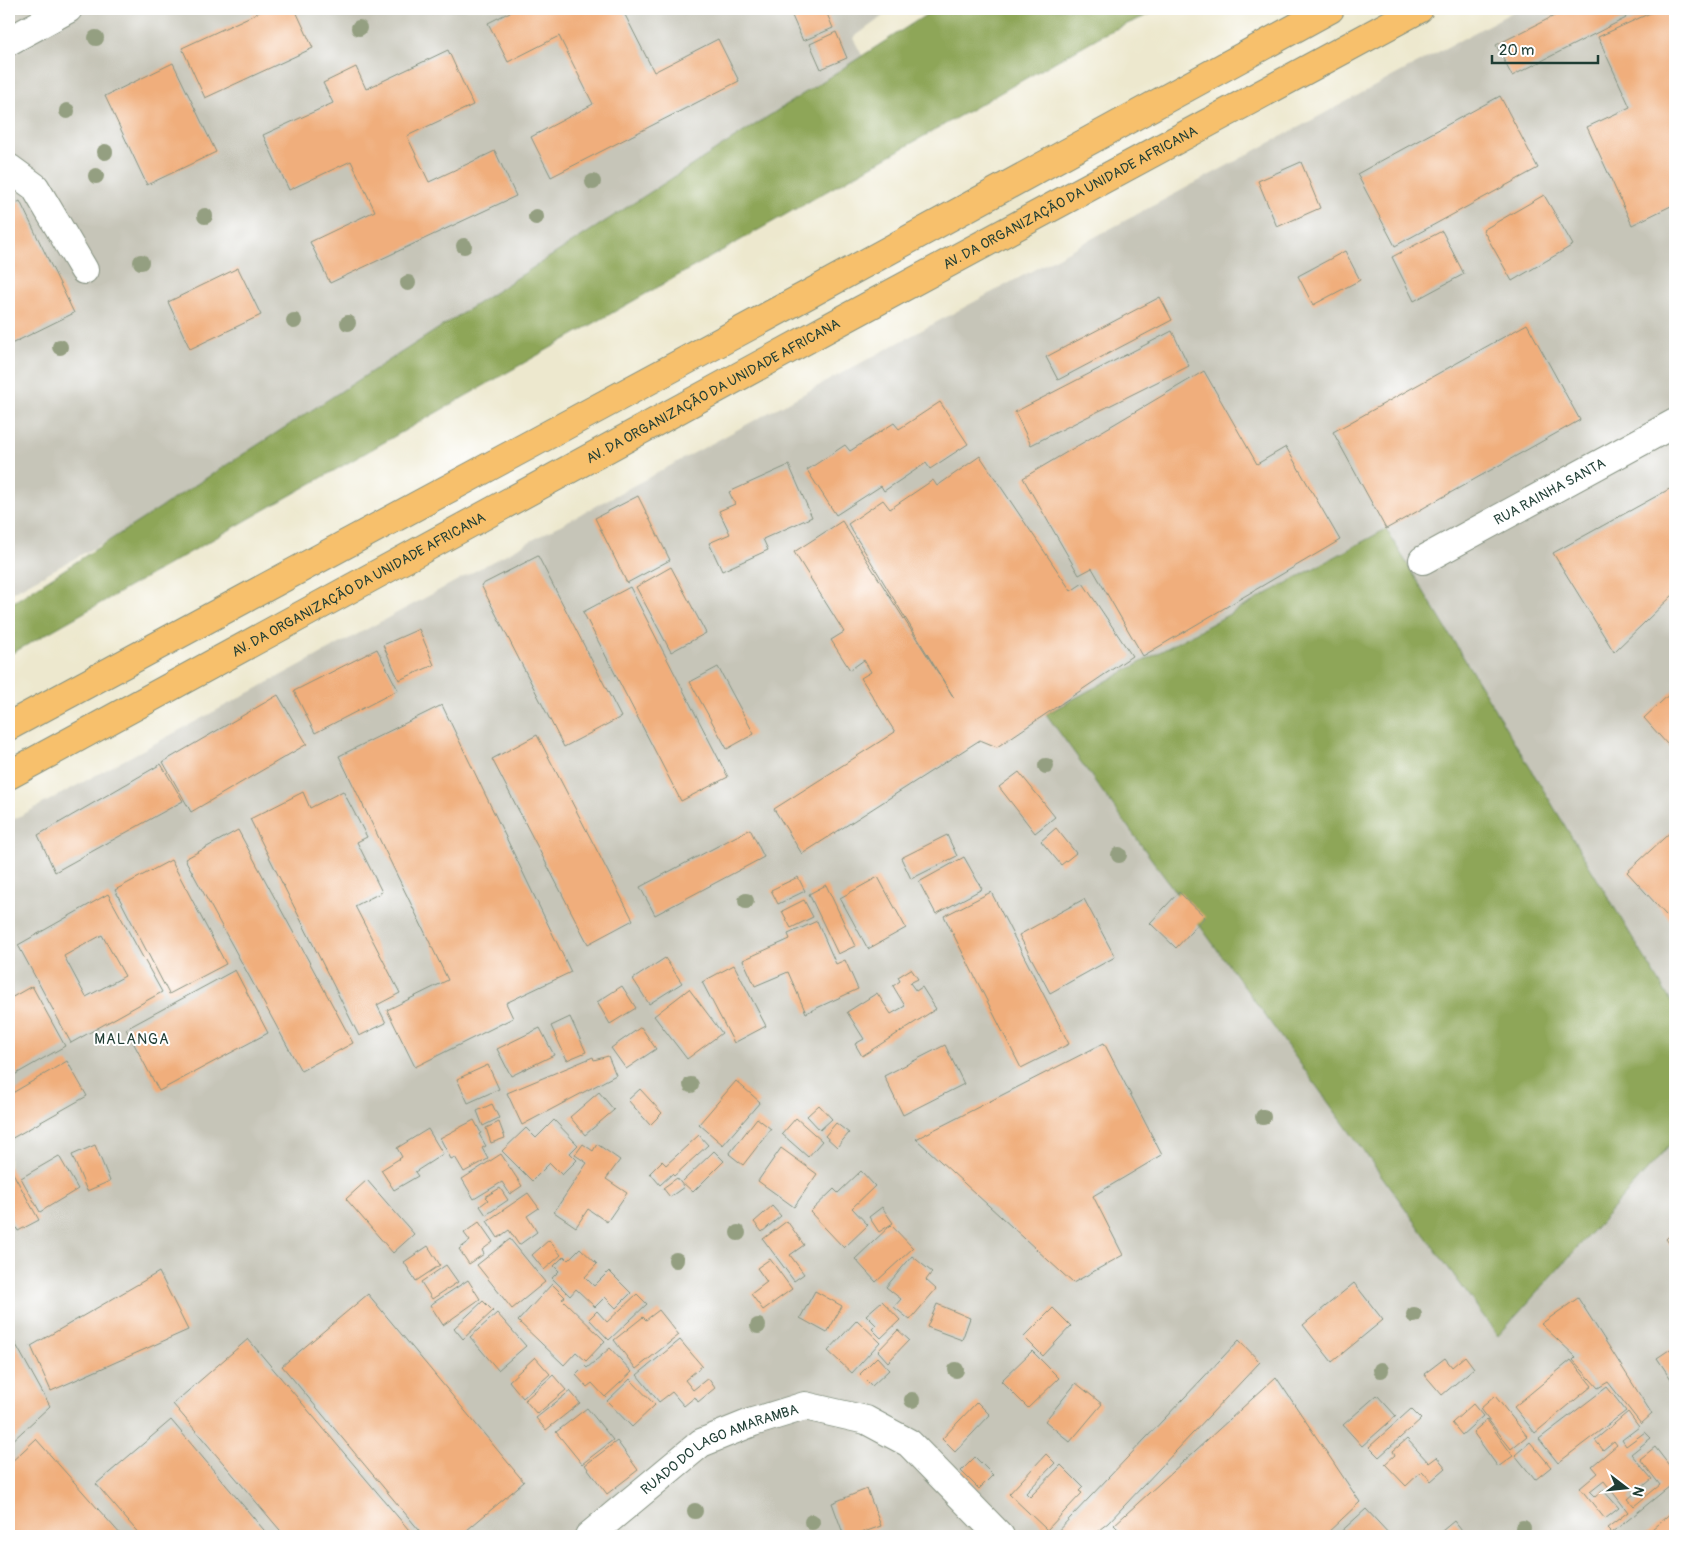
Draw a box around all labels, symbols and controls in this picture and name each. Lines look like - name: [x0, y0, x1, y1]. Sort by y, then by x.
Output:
- scale bar: [1492, 32, 1598, 64]
- text: 20 m: [1499, 41, 1534, 60]
- street label: AV. DA ORGANIZAÇÃO DA UNIDADE AFRICANA: [940, 122, 1200, 273]
- street label: AV. DA ORGANIZAÇÃO DA UNIDADE AFRICANA: [583, 315, 843, 467]
- street label: RUA RAINHA SANTA: [1491, 454, 1608, 528]
- street label: AV. DA ORGANIZAÇÃO DA UNIDADE AFRICANA: [229, 508, 488, 660]
- district label: MALANGA: [94, 1030, 170, 1049]
- street label: RUADO DO LAGO AMARAMBA: [637, 1400, 800, 1498]
- north arrow: [1602, 1462, 1652, 1512]
- text: N: [1629, 1485, 1647, 1498]

